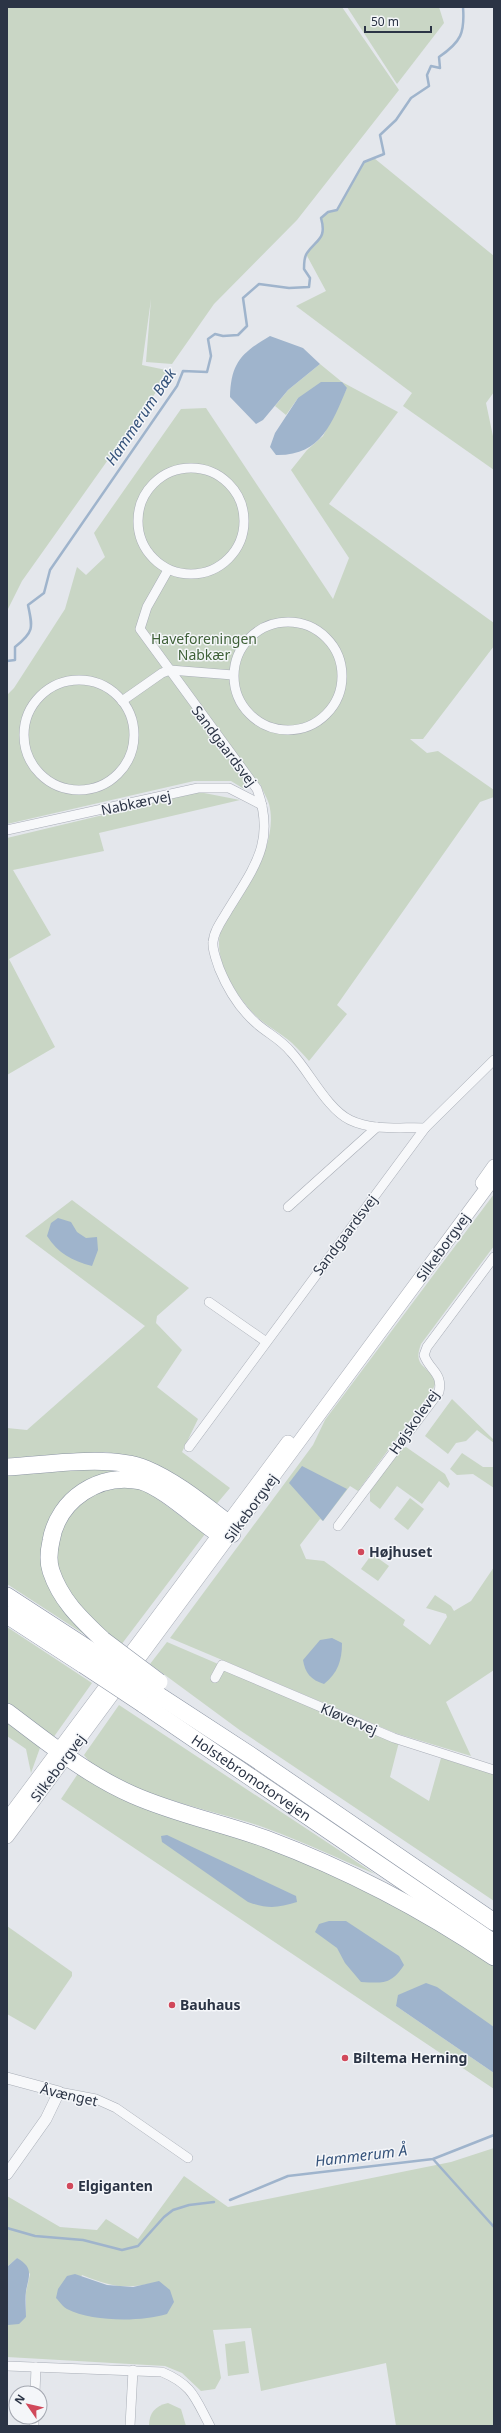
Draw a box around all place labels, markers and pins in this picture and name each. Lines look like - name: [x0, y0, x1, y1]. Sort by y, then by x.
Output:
- place label: Højhuset: [369, 1542, 432, 1561]
- marker: Højhuset: [356, 1547, 366, 1557]
- place label: Bauhaus: [180, 1995, 240, 2014]
- marker: Bauhaus: [167, 2000, 177, 2010]
- place label: Biltema Herning: [353, 2048, 467, 2067]
- marker: Biltema Herning: [340, 2053, 350, 2063]
- place label: Elgiganten: [78, 2176, 153, 2195]
- marker: Elgiganten: [65, 2181, 75, 2191]

